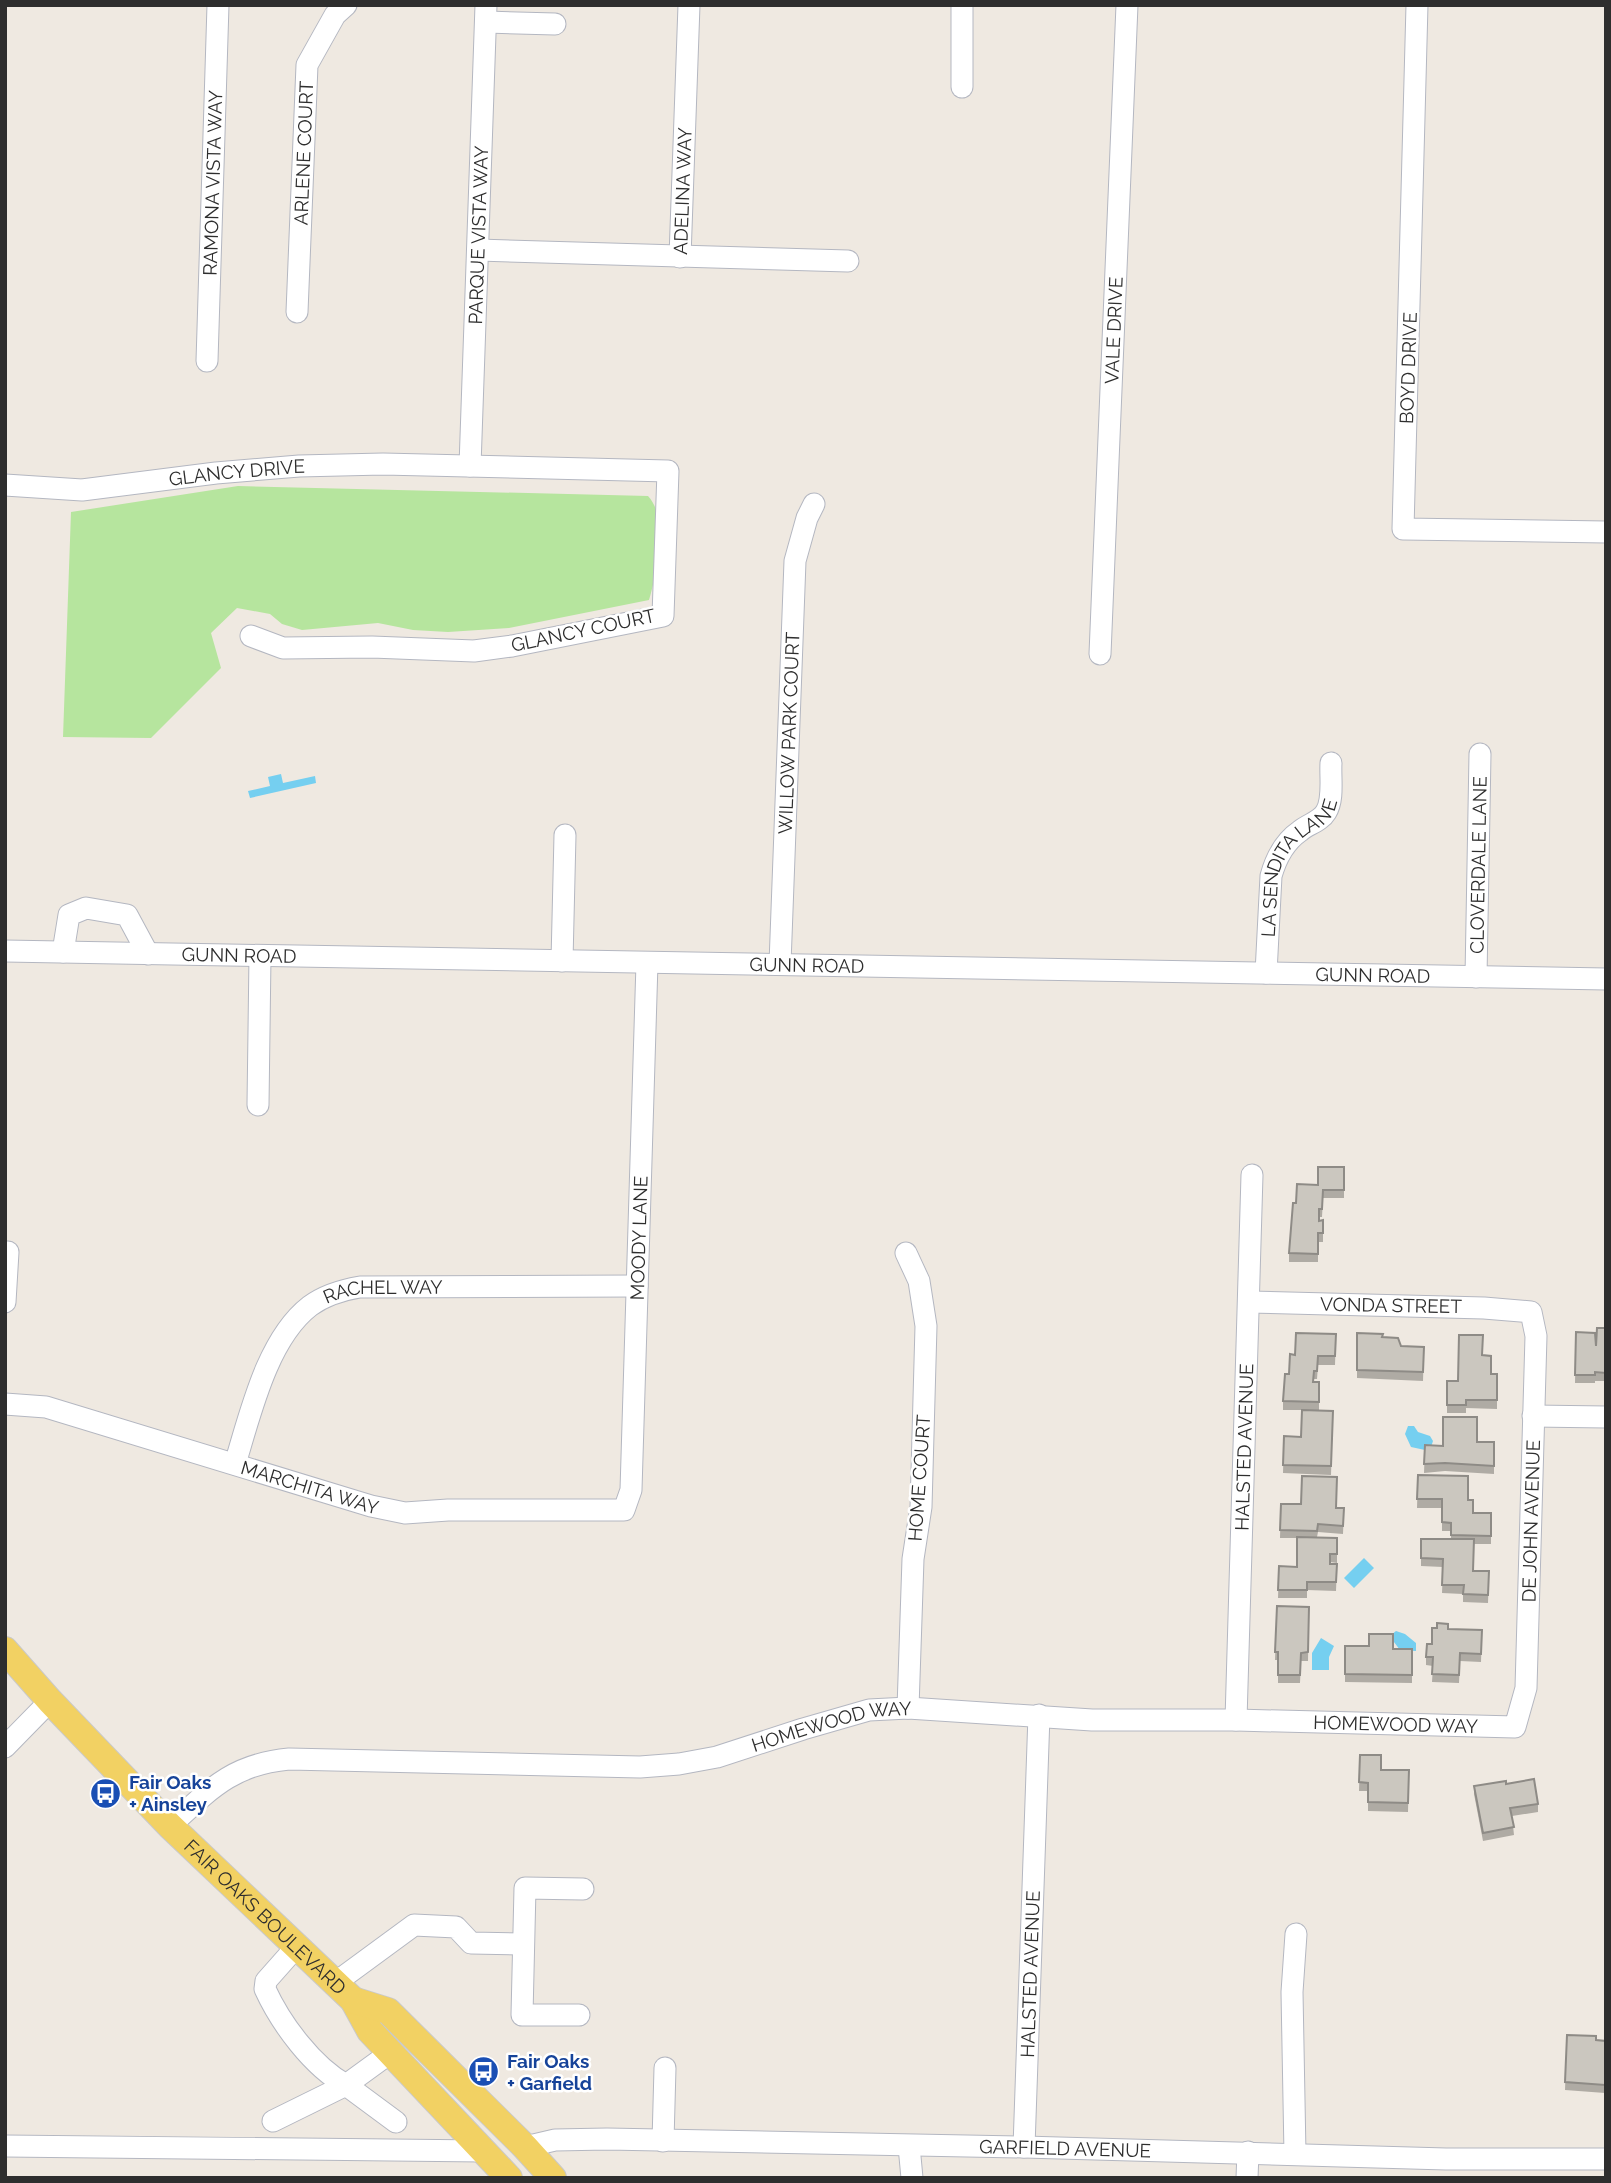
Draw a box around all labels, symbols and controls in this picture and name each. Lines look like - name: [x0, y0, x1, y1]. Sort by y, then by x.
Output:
- street label: ARLENE COURT: [290, 80, 317, 226]
- street label: RAMONA VISTA WAY: [199, 89, 226, 276]
- street label: ADELINA WAY: [669, 126, 696, 255]
- street label: PARQUE VISTA WAY: [464, 145, 492, 325]
- street label: VALE DRIVE: [1100, 276, 1127, 384]
- street label: BOYD DRIVE: [1395, 312, 1421, 424]
- street label: GLANCY DRIVE: [167, 455, 305, 490]
- street label: GLANCY COURT: [509, 604, 657, 656]
- street label: WILLOW PARK COURT: [774, 631, 803, 835]
- street label: CLOVERDALE LANE: [1465, 776, 1491, 954]
- street label: LA SENDITA LANE: [1257, 796, 1341, 938]
- street label: GUNN ROAD: [181, 943, 297, 967]
- street label: GUNN ROAD: [749, 953, 864, 977]
- street label: GUNN ROAD: [1315, 963, 1430, 987]
- street label: MOODY LANE: [626, 1175, 652, 1301]
- street label: RACHEL WAY: [320, 1276, 443, 1308]
- street label: VONDA STREET: [1320, 1293, 1462, 1317]
- street label: HALSTED AVENUE: [1231, 1363, 1257, 1531]
- street label: HOME COURT: [904, 1414, 934, 1542]
- street label: DE JOHN AVENUE: [1517, 1439, 1544, 1603]
- street label: MARCHITA WAY: [238, 1456, 381, 1518]
- street label: HOMEWOOD WAY: [749, 1697, 913, 1756]
- street label: HOMEWOOD WAY: [1313, 1711, 1479, 1737]
- place label: Fair Oaks + Ainsley: [129, 1771, 211, 1815]
- bus stop icon: Fair Oaks + Ainsley: [89, 1776, 123, 1810]
- street label: FAIR OAKS BOULEVARD: [180, 1835, 351, 1999]
- street label: HALSTED AVENUE: [1016, 1890, 1044, 2058]
- place label: Fair Oaks + Garfield: [507, 2050, 592, 2094]
- bus stop icon: Fair Oaks + Garfield: [467, 2055, 501, 2089]
- street label: GARFIELD AVENUE: [979, 2135, 1151, 2162]

